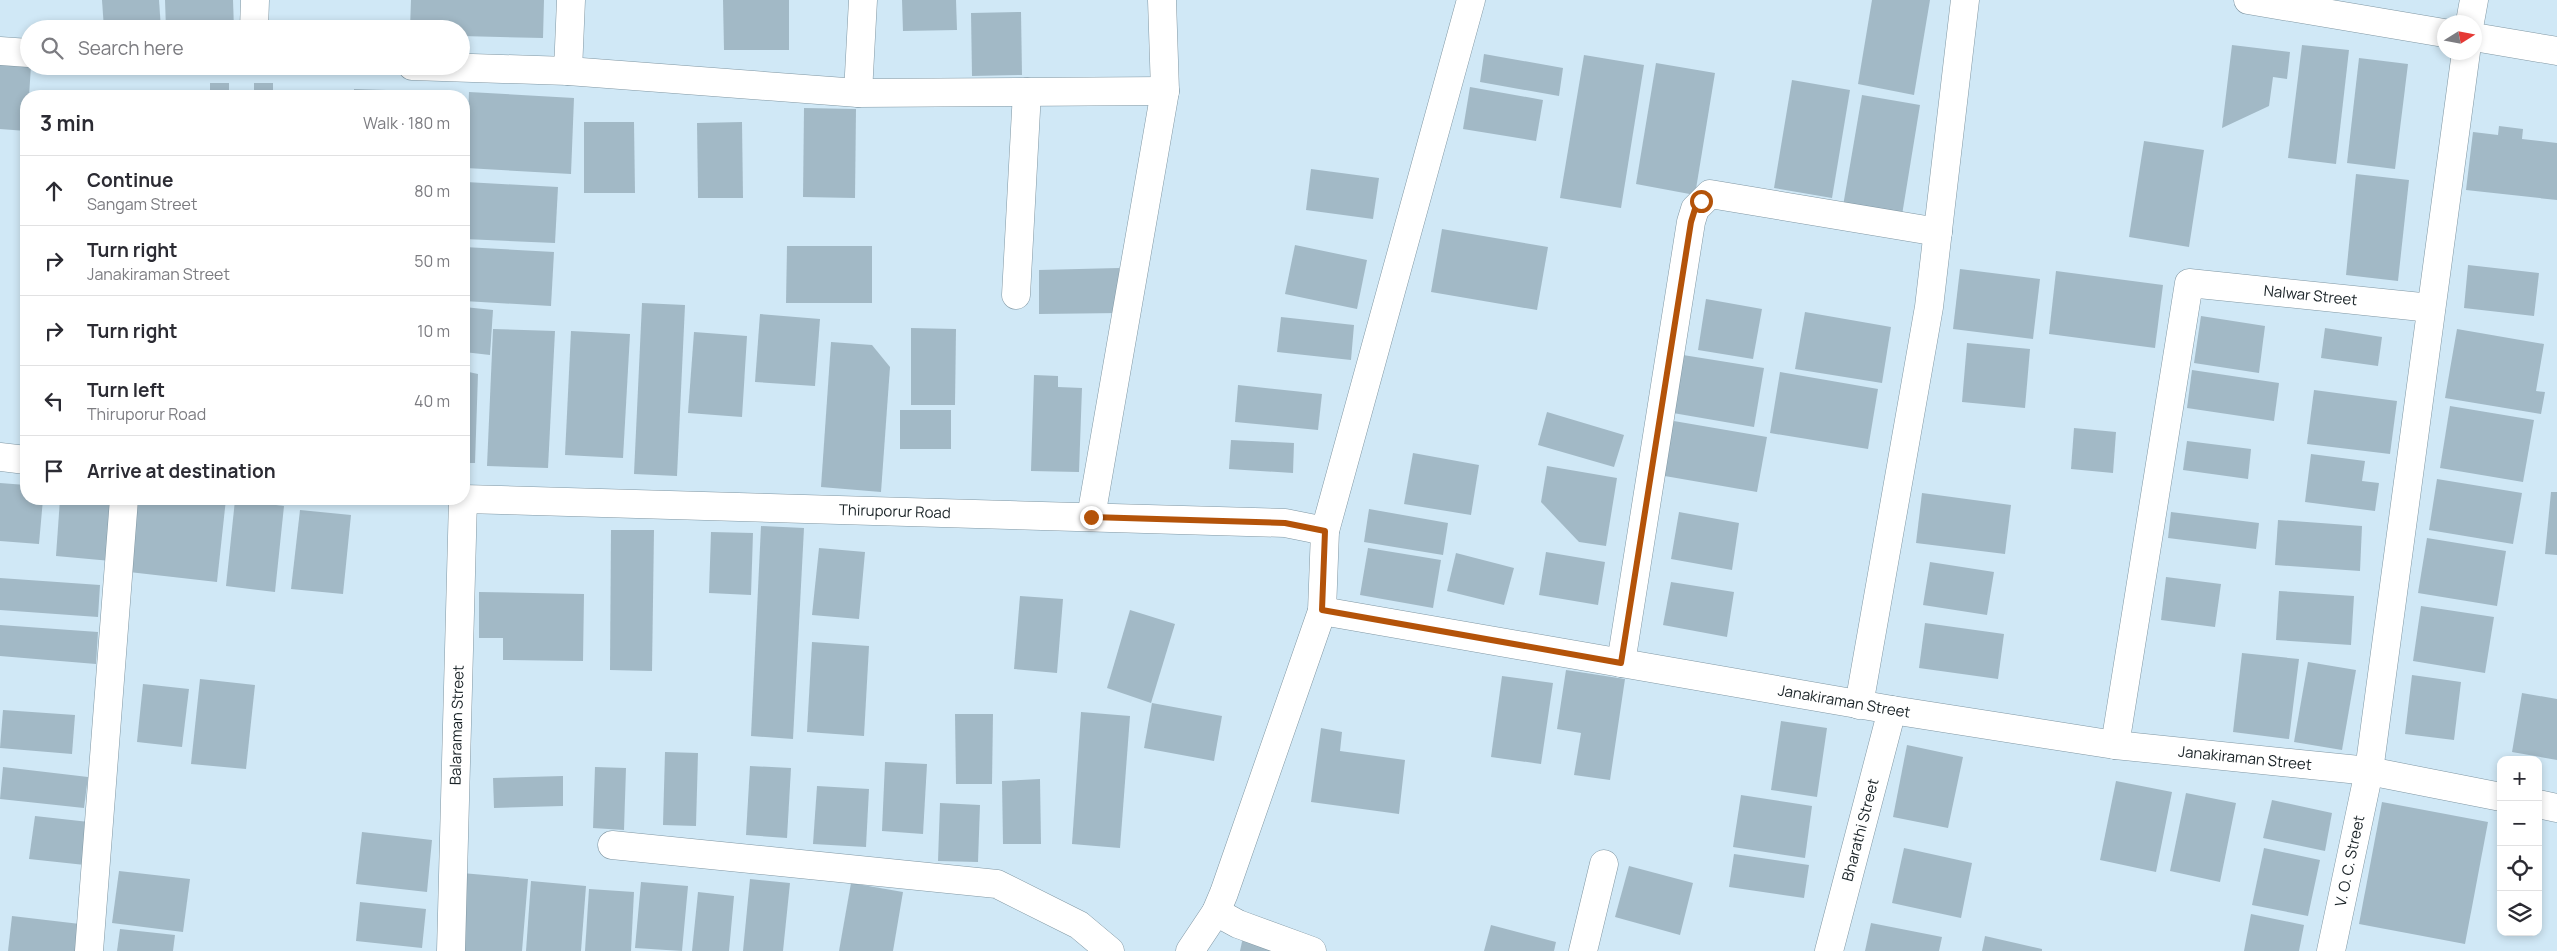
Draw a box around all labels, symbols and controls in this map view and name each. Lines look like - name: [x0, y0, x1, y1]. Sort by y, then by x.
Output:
- north arrow: [2437, 15, 2482, 60]
- search box: [20, 20, 470, 75]
- icon: search: [38, 34, 66, 62]
- text: Search here: [78, 35, 184, 61]
- text: 3 min: [40, 109, 94, 137]
- text: Walk · 180 m: [363, 112, 450, 134]
- text: Continue: [87, 167, 173, 193]
- icon: ahead: [40, 177, 68, 205]
- text: 80 m: [414, 180, 450, 202]
- route start: [1690, 190, 1713, 213]
- text: Sangam Street: [87, 193, 197, 215]
- text: Turn right: [87, 237, 177, 263]
- icon: right: [40, 247, 68, 275]
- text: 50 m: [414, 250, 450, 272]
- text: Janakiraman Street: [87, 263, 230, 285]
- street label: Nalwar Street: [2263, 280, 2358, 310]
- icon: right: [40, 317, 68, 345]
- text: Turn right: [87, 318, 177, 344]
- text: 10 m: [417, 320, 450, 342]
- text: Turn left: [87, 377, 165, 403]
- icon: left: [40, 387, 68, 415]
- text: 40 m: [414, 390, 450, 412]
- text: Thiruporur Road: [87, 403, 206, 425]
- icon: arrive: [40, 457, 68, 485]
- text: Arrive at destination: [87, 458, 276, 484]
- street label: Thiruporur Road: [839, 499, 951, 523]
- route end: [1080, 506, 1103, 529]
- street label: Balaraman Street: [444, 665, 469, 785]
- street label: Janakiraman Street: [1776, 679, 1912, 723]
- street label: Janakiraman Street: [2177, 741, 2313, 775]
- map controls: [2497, 756, 2542, 936]
- button: +: [2497, 756, 2542, 801]
- street label: Bharathi Street: [1837, 776, 1884, 884]
- button: −: [2497, 801, 2542, 846]
- street label: V. O. C. Street: [2330, 813, 2369, 908]
- button: locate: [2497, 846, 2542, 891]
- button: layers: [2497, 891, 2542, 936]

